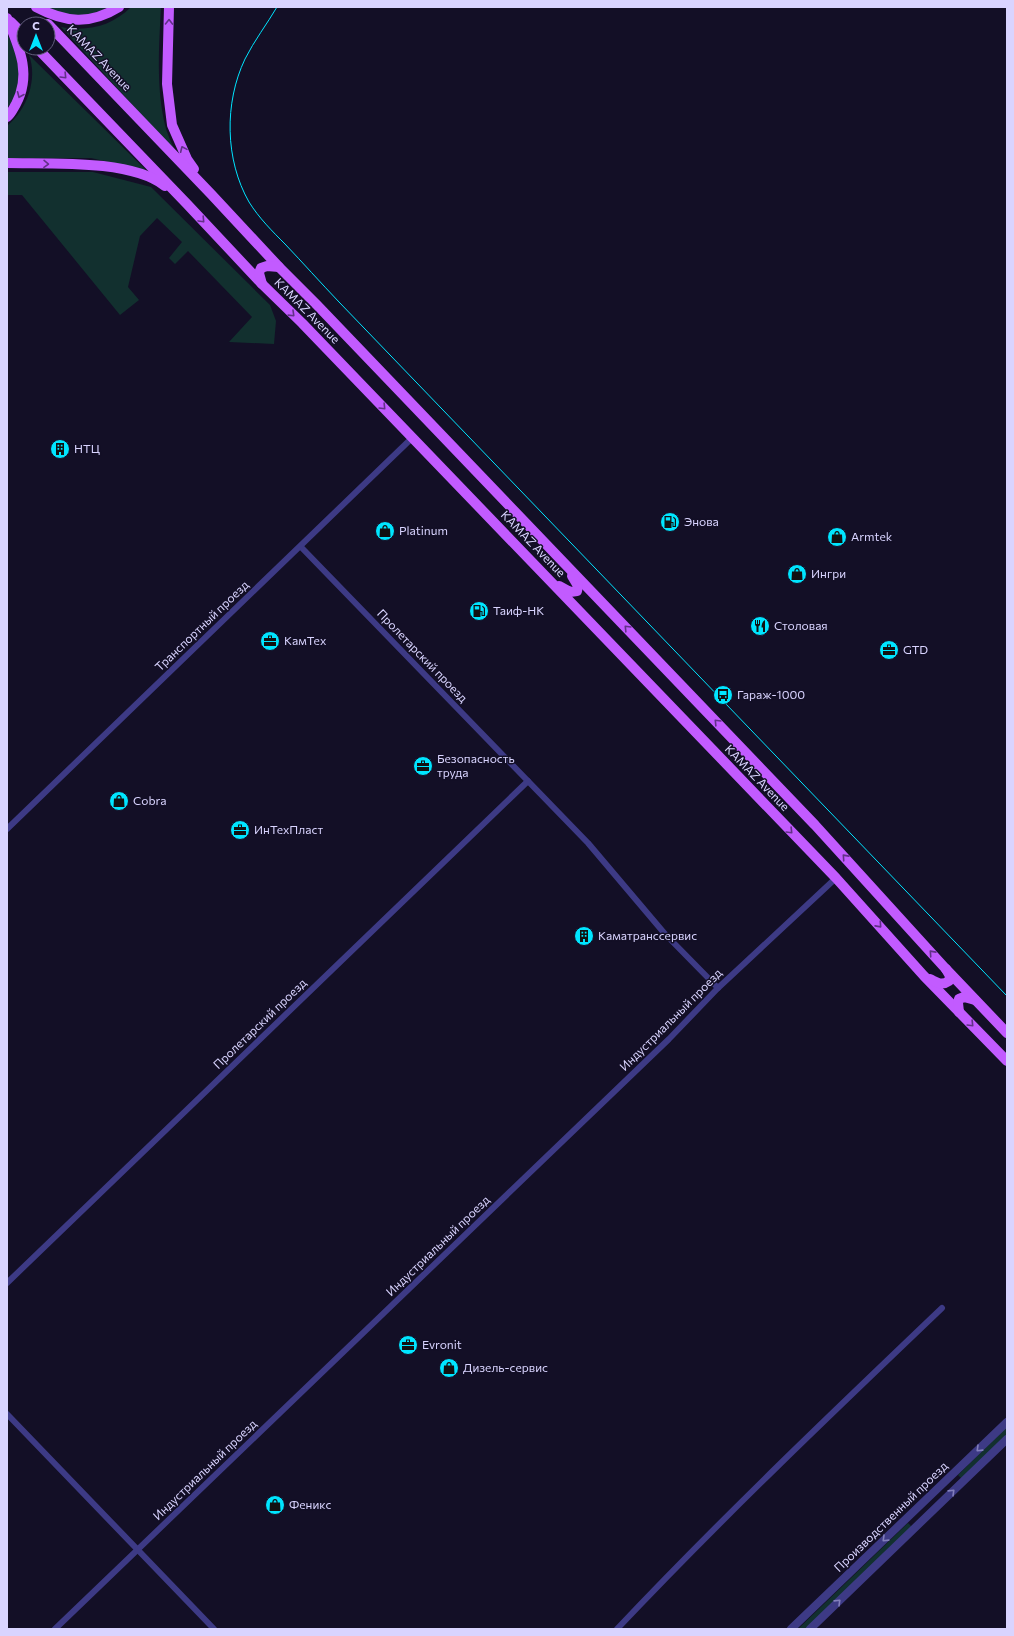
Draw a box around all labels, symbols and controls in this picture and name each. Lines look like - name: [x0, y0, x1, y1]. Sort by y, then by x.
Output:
- north arrow: [16, 16, 56, 56]
- text: С: [32, 19, 40, 32]
- one-way arrow: [165, 19, 173, 25]
- street label: KAMAZ Avenue: [65, 21, 135, 93]
- one-way arrow: [59, 71, 66, 79]
- one-way arrow: [17, 91, 25, 99]
- one-way arrow: [179, 146, 187, 153]
- one-way arrow: [43, 160, 49, 168]
- one-way arrow: [197, 215, 205, 223]
- street label: KAMAZ Avenue: [272, 275, 343, 346]
- one-way arrow: [287, 309, 295, 317]
- one-way arrow: [378, 402, 385, 410]
- building icon: НТЦ: [49, 438, 71, 460]
- place label: НТЦ: [74, 441, 100, 455]
- street label: KAMAZ Avenue: [499, 507, 569, 579]
- fuel station icon: Энова: [659, 511, 681, 533]
- place label: Энова: [684, 514, 719, 528]
- shop icon: Platinum: [374, 520, 396, 542]
- place label: Platinum: [399, 523, 448, 537]
- shop icon: Armtek: [826, 526, 848, 548]
- place label: Armtek: [851, 529, 893, 543]
- shop icon: Ингри: [786, 563, 808, 585]
- place label: Ингри: [811, 566, 846, 580]
- street label: Транспортный проезд: [152, 577, 251, 673]
- fuel station icon: Таиф-НК: [468, 600, 490, 622]
- place label: Таиф-НК: [493, 603, 544, 617]
- street label: Пролетарский проезд: [375, 606, 471, 705]
- restaurant icon: Столовая: [749, 615, 771, 637]
- place label: Столовая: [774, 618, 828, 632]
- one-way arrow: [624, 625, 632, 633]
- office icon: КамТех: [259, 630, 281, 652]
- place label: КамТех: [284, 633, 327, 647]
- office icon: GTD: [878, 639, 900, 661]
- place label: GTD: [903, 642, 928, 656]
- bus stop icon: Гараж-1000: [712, 684, 734, 706]
- place label: Гараж-1000: [737, 687, 805, 701]
- one-way arrow: [714, 719, 722, 727]
- street label: KAMAZ Avenue: [723, 741, 793, 813]
- place label: Безопасность труда: [437, 751, 515, 779]
- office icon: Безопасность труда: [412, 755, 434, 777]
- shop icon: Cobra: [108, 790, 130, 812]
- place label: Cobra: [133, 793, 166, 807]
- office icon: ИнТехПласт: [229, 819, 251, 841]
- place label: ИнТехПласт: [254, 822, 323, 836]
- one-way arrow: [785, 826, 793, 834]
- one-way arrow: [842, 854, 850, 862]
- one-way arrow: [874, 921, 881, 928]
- building icon: Каматранссервис: [573, 925, 595, 947]
- place label: Каматранссервис: [598, 928, 697, 942]
- one-way arrow: [930, 951, 937, 958]
- street label: Индустриальный проезд: [616, 965, 724, 1073]
- street label: Пролетарский проезд: [210, 975, 309, 1071]
- one-way arrow: [966, 1019, 974, 1027]
- street label: Индустриальный проезд: [383, 1192, 492, 1298]
- office icon: Evronit: [397, 1334, 419, 1356]
- place label: Evronit: [422, 1337, 462, 1351]
- shop icon: Дизель-сервис: [438, 1357, 460, 1379]
- place label: Дизель-сервис: [463, 1360, 548, 1374]
- street label: Индустриальный проезд: [150, 1416, 259, 1522]
- one-way arrow: [976, 1444, 984, 1452]
- street label: Производственный проезд: [831, 1458, 950, 1574]
- one-way arrow: [947, 1490, 955, 1497]
- shop icon: Феникс: [264, 1494, 286, 1516]
- place label: Феникс: [289, 1497, 331, 1511]
- one-way arrow: [882, 1534, 890, 1542]
- one-way arrow: [833, 1599, 841, 1607]

